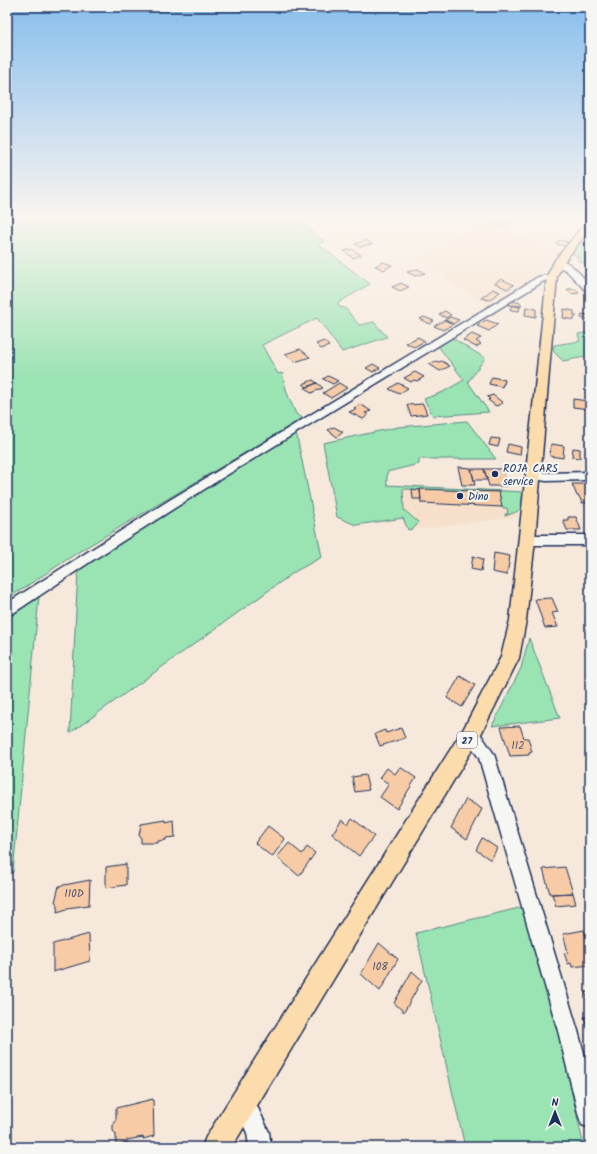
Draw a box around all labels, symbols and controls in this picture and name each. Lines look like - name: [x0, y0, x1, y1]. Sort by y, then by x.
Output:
- place label: ROJA CARS service: [503, 460, 558, 491]
- marker: ROJA CARS service: [490, 469, 500, 479]
- place label: Dino: [468, 488, 489, 506]
- marker: Dino: [455, 491, 465, 501]
- road number: 27: [457, 732, 477, 748]
- house number: 112: [511, 737, 525, 755]
- house number: 110D: [64, 885, 84, 903]
- house number: 108: [372, 958, 388, 976]
- north arrow: [535, 1092, 575, 1132]
- text: N: [552, 1094, 559, 1112]

